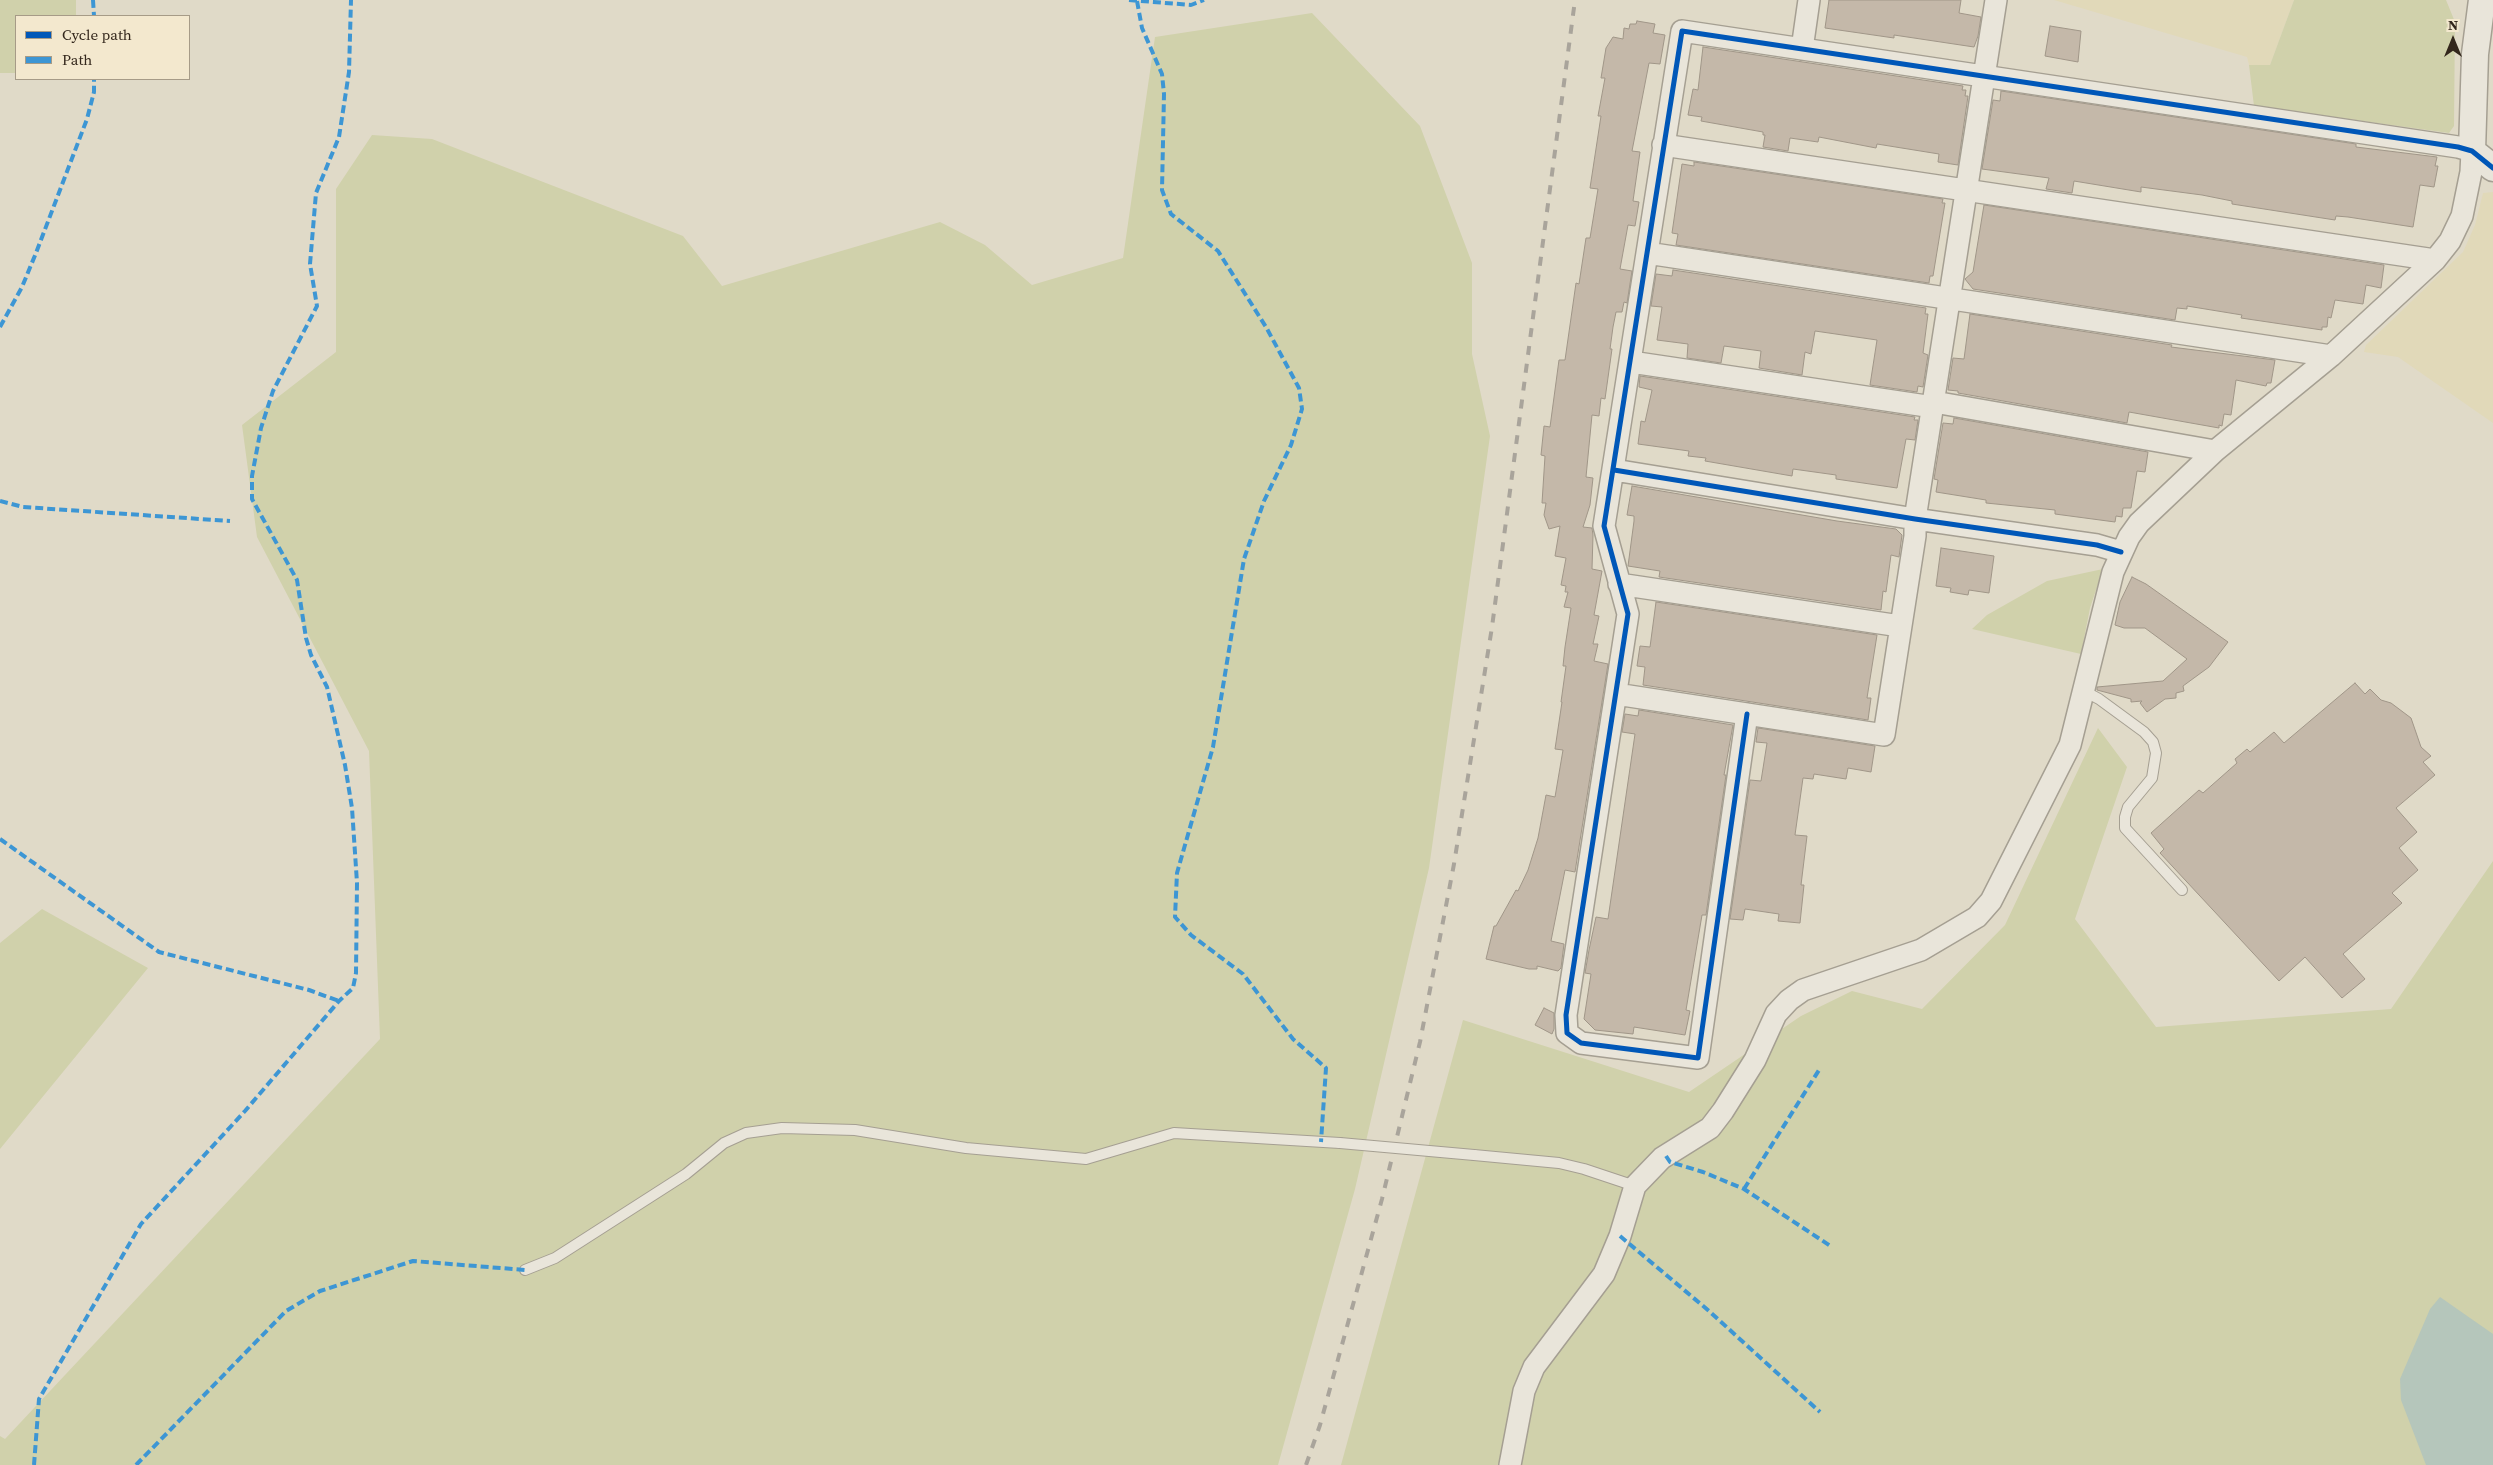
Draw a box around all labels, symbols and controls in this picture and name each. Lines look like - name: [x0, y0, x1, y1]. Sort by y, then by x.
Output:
- legend: [15, 15, 190, 80]
- north arrow: [2428, 15, 2478, 65]
- text: N: [2448, 15, 2458, 35]
- text: Cycle path: [62, 24, 132, 45]
- text: Path: [62, 49, 92, 70]

